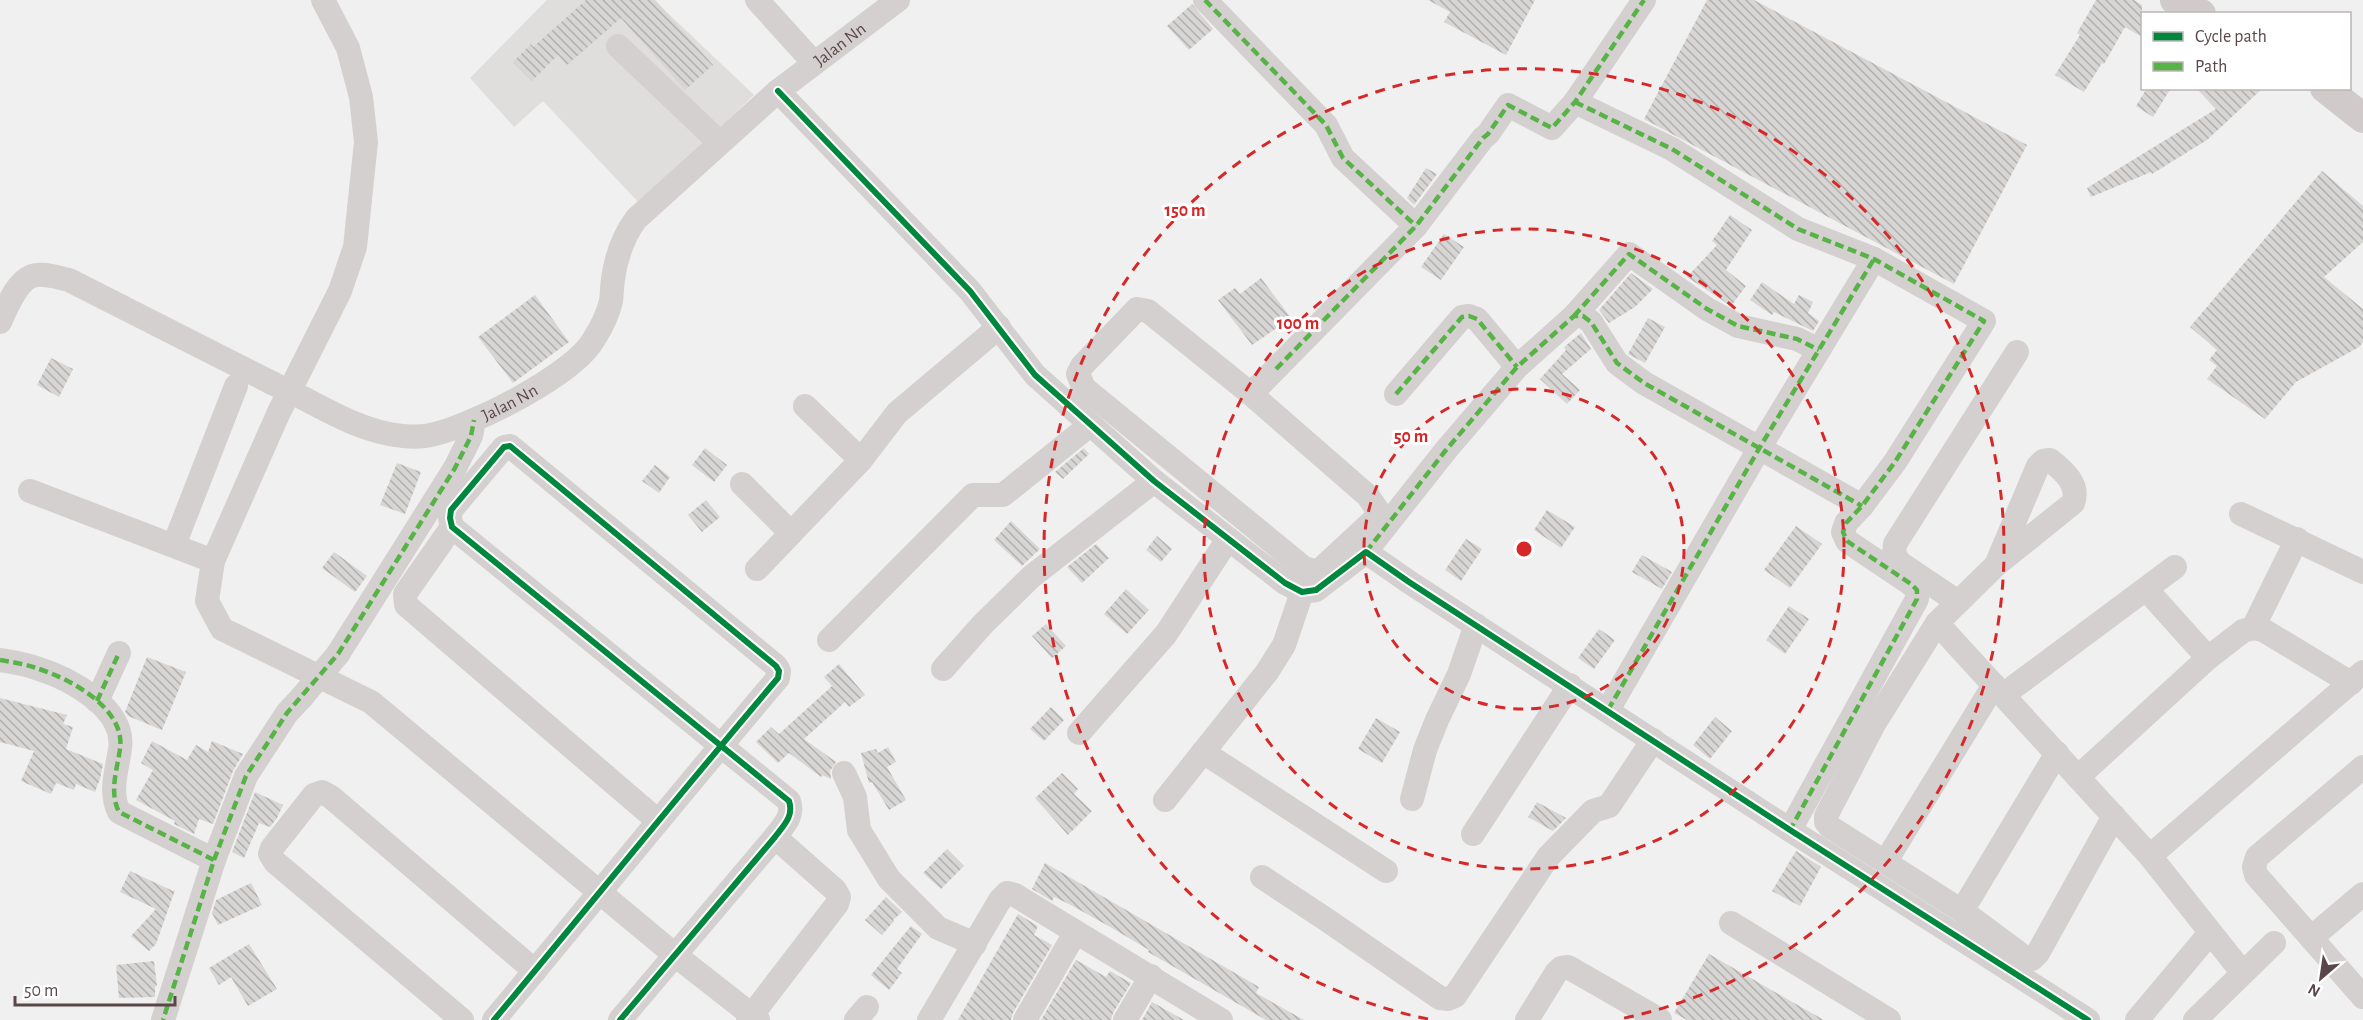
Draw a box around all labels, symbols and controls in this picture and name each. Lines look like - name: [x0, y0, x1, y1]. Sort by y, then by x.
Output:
- legend: [2141, 12, 2351, 90]
- street label: Jalan Nn: [811, 20, 870, 70]
- text: Cycle path: [2195, 28, 2267, 46]
- text: Path: [2195, 58, 2227, 76]
- text: 150 m: [1165, 202, 1205, 220]
- text: 100 m: [1277, 315, 1319, 333]
- street label: Jalan Nn: [479, 381, 541, 425]
- text: 50 m: [1394, 428, 1428, 446]
- centre of rings: [1514, 539, 1534, 559]
- north arrow: [2291, 948, 2351, 1008]
- scale bar: [15, 969, 176, 1007]
- text: N: [2305, 981, 2323, 1000]
- text: 50 m: [24, 982, 58, 1000]

